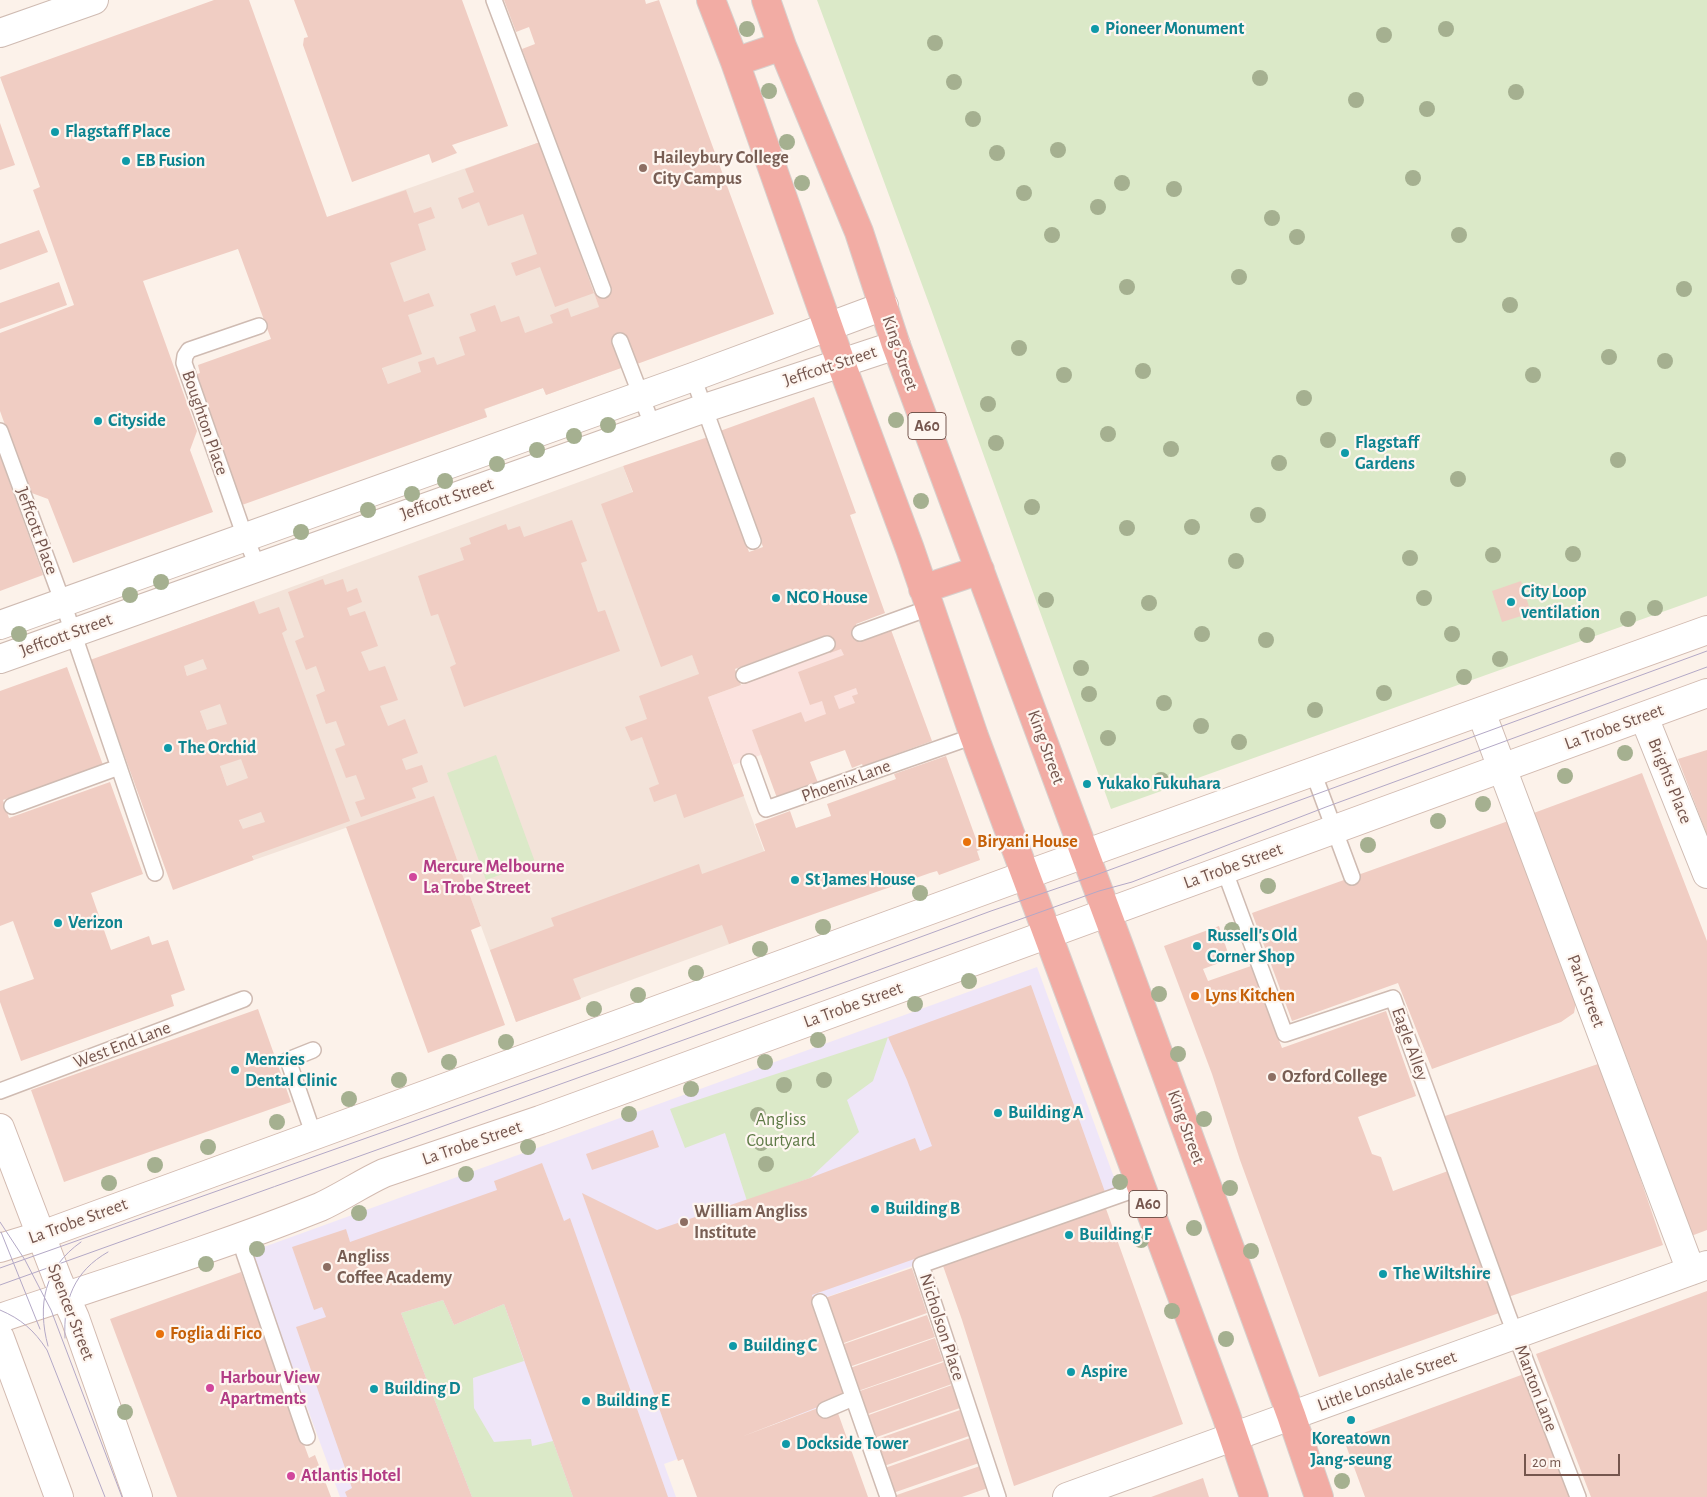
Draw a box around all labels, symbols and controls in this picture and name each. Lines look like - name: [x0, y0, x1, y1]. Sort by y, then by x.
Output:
- place label: Pioneer Monument: [1105, 18, 1244, 40]
- marker: Pioneer Monument: [1089, 23, 1101, 35]
- place label: Flagstaff Place: [65, 121, 170, 143]
- marker: Flagstaff Place: [49, 126, 61, 138]
- place label: Haileybury College City Campus: [653, 147, 789, 190]
- place label: EB Fusion: [136, 150, 205, 172]
- marker: EB Fusion: [120, 155, 132, 167]
- marker: Haileybury College City Campus: [637, 162, 649, 174]
- street label: King Street: [877, 313, 923, 393]
- street label: Jeffcott Street: [781, 341, 879, 391]
- street label: Boughton Place: [177, 368, 233, 478]
- place label: Cityside: [108, 410, 166, 432]
- road number: A60: [908, 412, 946, 440]
- marker: Cityside: [92, 415, 104, 427]
- place label: Flagstaff Gardens: [1355, 432, 1419, 474]
- marker: Flagstaff Gardens: [1339, 447, 1351, 459]
- street label: Jeffcott Street: [398, 473, 496, 525]
- street label: Jeffcott Place: [11, 484, 63, 578]
- place label: City Loop ventilation: [1521, 581, 1600, 624]
- place label: NCO House: [786, 587, 868, 609]
- marker: NCO House: [770, 592, 782, 604]
- marker: City Loop ventilation: [1505, 596, 1517, 608]
- street label: Jeffcott Street: [17, 608, 115, 662]
- street label: La Trobe Street: [1561, 699, 1667, 755]
- street label: King Street: [1023, 707, 1069, 787]
- street label: Brights Place: [1643, 735, 1697, 827]
- place label: The Orchid: [178, 737, 256, 759]
- marker: The Orchid: [162, 742, 174, 754]
- street label: Phoenix Lane: [798, 755, 894, 807]
- place label: Yukako Fukuhara: [1097, 773, 1221, 795]
- marker: Yukako Fukuhara: [1081, 778, 1093, 790]
- place label: Biryani House: [977, 831, 1078, 853]
- marker: Biryani House: [961, 836, 973, 848]
- street label: La Trobe Street: [1180, 838, 1286, 894]
- place label: Mercure Melbourne La Trobe Street: [423, 856, 565, 899]
- place label: St James House: [805, 869, 916, 891]
- marker: Mercure Melbourne La Trobe Street: [407, 871, 419, 883]
- marker: St James House: [789, 874, 801, 886]
- place label: Verizon: [68, 912, 123, 934]
- marker: Verizon: [52, 917, 64, 929]
- place label: Russell's Old Corner Shop: [1207, 925, 1297, 968]
- marker: Russell's Old Corner Shop: [1191, 940, 1203, 952]
- street label: Park Street: [1562, 951, 1610, 1031]
- street label: La Trobe Street: [800, 977, 906, 1033]
- place label: Lyns Kitchen: [1205, 985, 1295, 1007]
- marker: Lyns Kitchen: [1189, 990, 1201, 1002]
- street label: Eagle Alley: [1387, 1004, 1433, 1084]
- street label: West End Lane: [70, 1017, 174, 1073]
- place label: Menzies Dental Clinic: [245, 1049, 337, 1092]
- marker: Menzies Dental Clinic: [229, 1064, 241, 1076]
- place label: Ozford College: [1282, 1066, 1387, 1088]
- marker: Ozford College: [1266, 1071, 1278, 1083]
- street label: King Street: [1163, 1087, 1209, 1167]
- place label: Building A: [1008, 1102, 1083, 1124]
- marker: Building A: [992, 1107, 1004, 1119]
- park label: Angliss Courtyard: [746, 1109, 816, 1152]
- street label: La Trobe Street: [419, 1116, 525, 1170]
- road number: A60: [1129, 1190, 1167, 1218]
- street label: La Trobe Street: [25, 1193, 131, 1249]
- place label: Building B: [885, 1198, 960, 1220]
- place label: William Angliss Institute: [694, 1201, 807, 1244]
- marker: Building B: [869, 1203, 881, 1215]
- marker: William Angliss Institute: [678, 1216, 690, 1228]
- place label: Building F: [1079, 1224, 1152, 1246]
- marker: Building F: [1063, 1229, 1075, 1241]
- place label: Angliss Coffee Academy: [337, 1246, 452, 1288]
- street label: Spencer Street: [43, 1261, 99, 1363]
- marker: Angliss Coffee Academy: [321, 1261, 333, 1273]
- place label: The Wiltshire: [1393, 1263, 1491, 1285]
- marker: The Wiltshire: [1377, 1268, 1389, 1280]
- street label: Nicholson Place: [915, 1271, 969, 1383]
- place label: Foglia di Fico: [170, 1323, 262, 1345]
- marker: Foglia di Fico: [154, 1328, 166, 1340]
- place label: Building C: [743, 1335, 817, 1357]
- marker: Building C: [727, 1340, 739, 1352]
- street label: Manton Lane: [1510, 1342, 1562, 1434]
- street label: Little Lonsdale Street: [1314, 1346, 1460, 1416]
- place label: Aspire: [1081, 1361, 1127, 1383]
- marker: Aspire: [1065, 1366, 1077, 1378]
- place label: Harbour View Apartments: [220, 1367, 320, 1410]
- place label: Building D: [384, 1378, 460, 1400]
- marker: Harbour View Apartments: [204, 1382, 216, 1394]
- marker: Building D: [368, 1383, 380, 1395]
- place label: Building E: [596, 1390, 670, 1412]
- marker: Building E: [580, 1395, 592, 1407]
- marker: Koreatown Jang-seung: [1345, 1414, 1357, 1426]
- place label: Koreatown Jang-seung: [1310, 1428, 1392, 1470]
- place label: Dockside Tower: [796, 1433, 908, 1455]
- marker: Dockside Tower: [780, 1438, 792, 1450]
- scale bar: [1527, 1444, 1623, 1476]
- text: 20 m: [1532, 1455, 1561, 1470]
- place label: Atlantis Hotel: [301, 1465, 401, 1487]
- marker: Atlantis Hotel: [285, 1470, 297, 1482]

